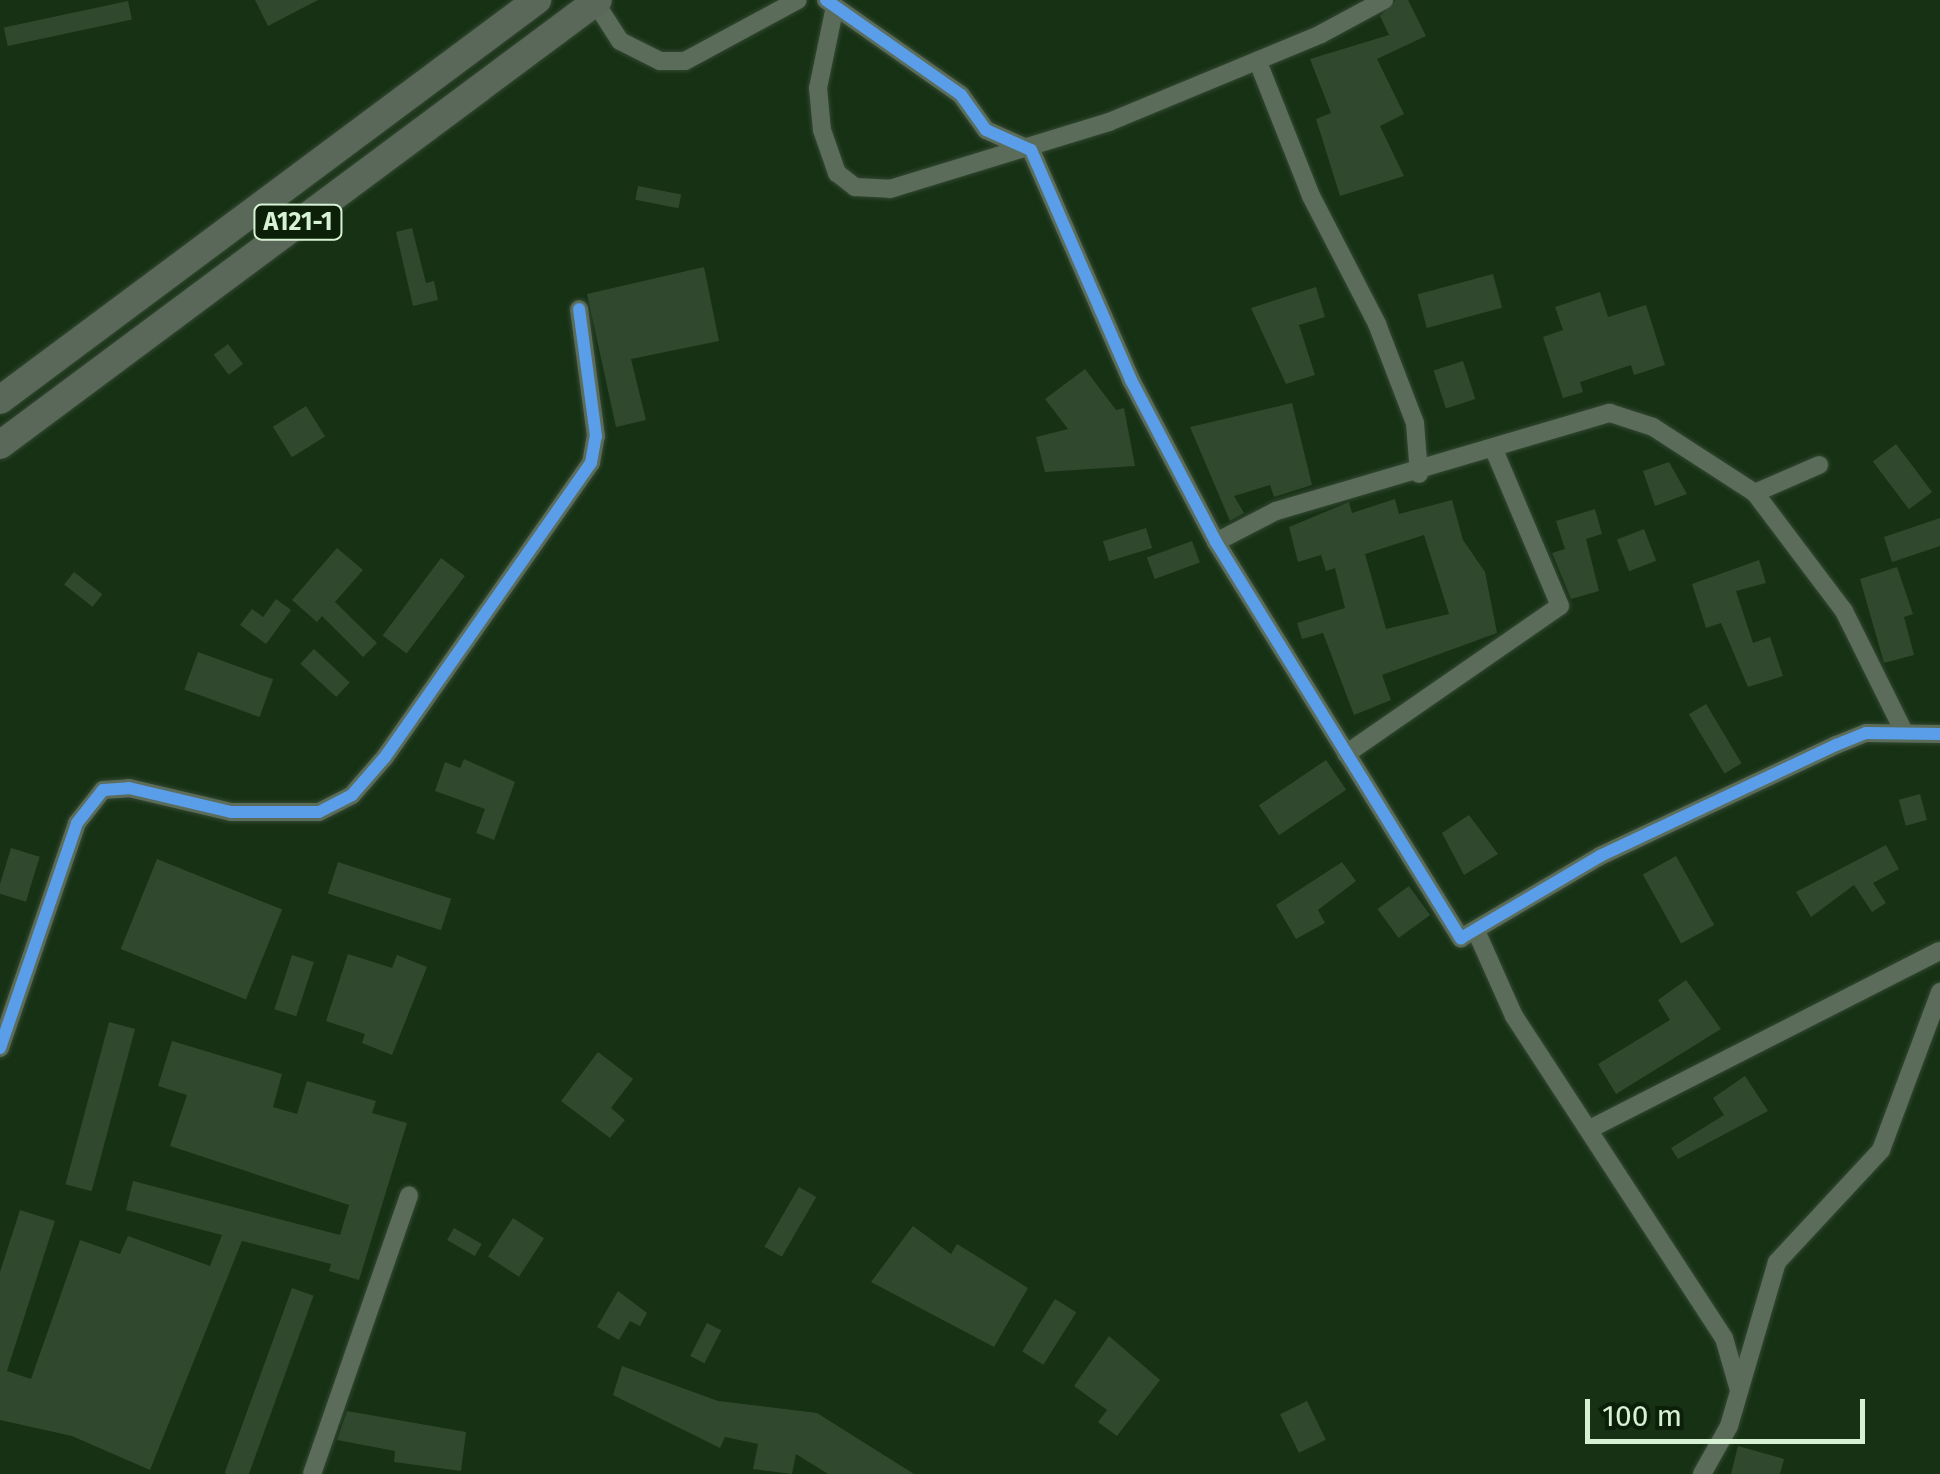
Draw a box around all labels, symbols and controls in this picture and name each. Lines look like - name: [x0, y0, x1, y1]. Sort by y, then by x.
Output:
- road number: A121-1: [253, 202, 343, 242]
- scale bar: [1590, 1379, 1870, 1441]
- text: 100 m: [1602, 1398, 1682, 1434]

